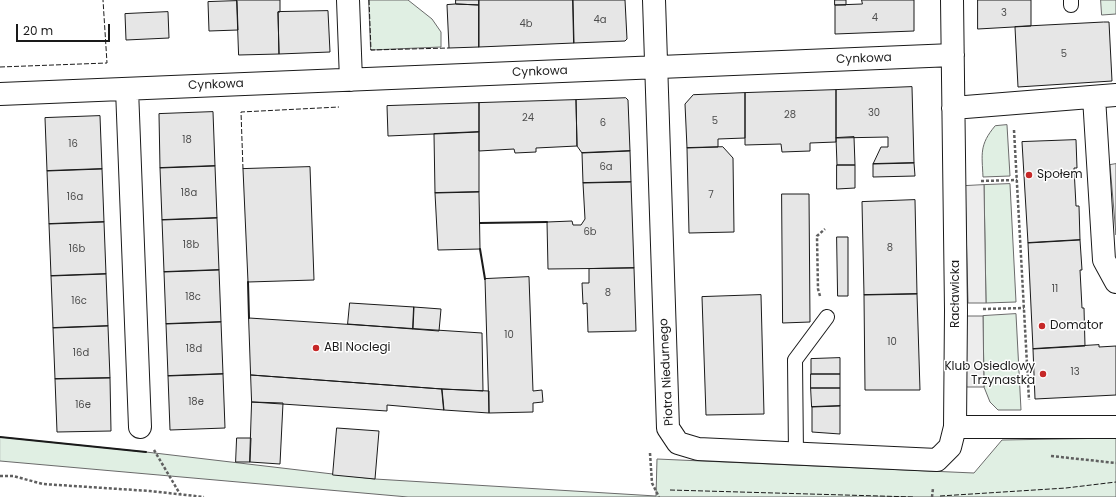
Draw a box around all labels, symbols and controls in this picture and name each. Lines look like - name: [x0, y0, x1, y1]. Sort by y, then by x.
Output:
- house number: 3: [1001, 7, 1007, 19]
- house number: 4: [872, 12, 878, 24]
- house number: 4a: [593, 14, 607, 26]
- scale bar: [18, 16, 112, 42]
- house number: 4b: [519, 18, 533, 30]
- text: 20 m: [23, 22, 53, 39]
- house number: 5: [1061, 48, 1067, 60]
- street label: Cynkowa: [836, 51, 892, 67]
- street label: Cynkowa: [512, 64, 568, 80]
- street label: Cynkowa: [188, 77, 244, 93]
- house number: 30: [868, 107, 880, 119]
- house number: 28: [784, 109, 796, 121]
- house number: 24: [522, 112, 534, 124]
- house number: 5: [712, 115, 718, 127]
- house number: 6: [600, 117, 606, 129]
- house number: 18: [182, 134, 192, 146]
- house number: 16: [68, 138, 78, 150]
- house number: 6a: [599, 161, 613, 173]
- place label: Społem: [1037, 168, 1083, 182]
- marker: Społem: [1024, 170, 1034, 180]
- house number: 18a: [181, 187, 197, 199]
- house number: 7: [708, 189, 714, 201]
- house number: 16a: [67, 191, 83, 203]
- house number: 6b: [583, 226, 597, 238]
- house number: 18b: [183, 239, 199, 251]
- house number: 8: [887, 242, 893, 254]
- house number: 16b: [69, 243, 85, 255]
- street label: Racławicka: [949, 260, 963, 328]
- house number: 11: [1052, 283, 1058, 295]
- house number: 8: [605, 287, 611, 299]
- house number: 18c: [185, 291, 201, 303]
- house number: 16c: [71, 295, 87, 307]
- street label: Piotra Niedurnego: [657, 318, 677, 426]
- place label: Domator: [1050, 319, 1103, 333]
- marker: Domator: [1037, 321, 1047, 331]
- house number: 10: [504, 329, 514, 341]
- house number: 10: [887, 336, 897, 348]
- place label: ABI Noclegi: [324, 341, 390, 355]
- house number: 18d: [186, 343, 202, 355]
- marker: ABI Noclegi: [311, 343, 321, 353]
- house number: 16d: [73, 347, 89, 359]
- place label: Klub Osiedlowy Trzynastka: [944, 360, 1035, 388]
- house number: 13: [1070, 366, 1080, 378]
- marker: Klub Osiedlowy Trzynastka: [1038, 369, 1048, 379]
- house number: 18e: [188, 396, 204, 408]
- house number: 16e: [75, 399, 91, 411]

